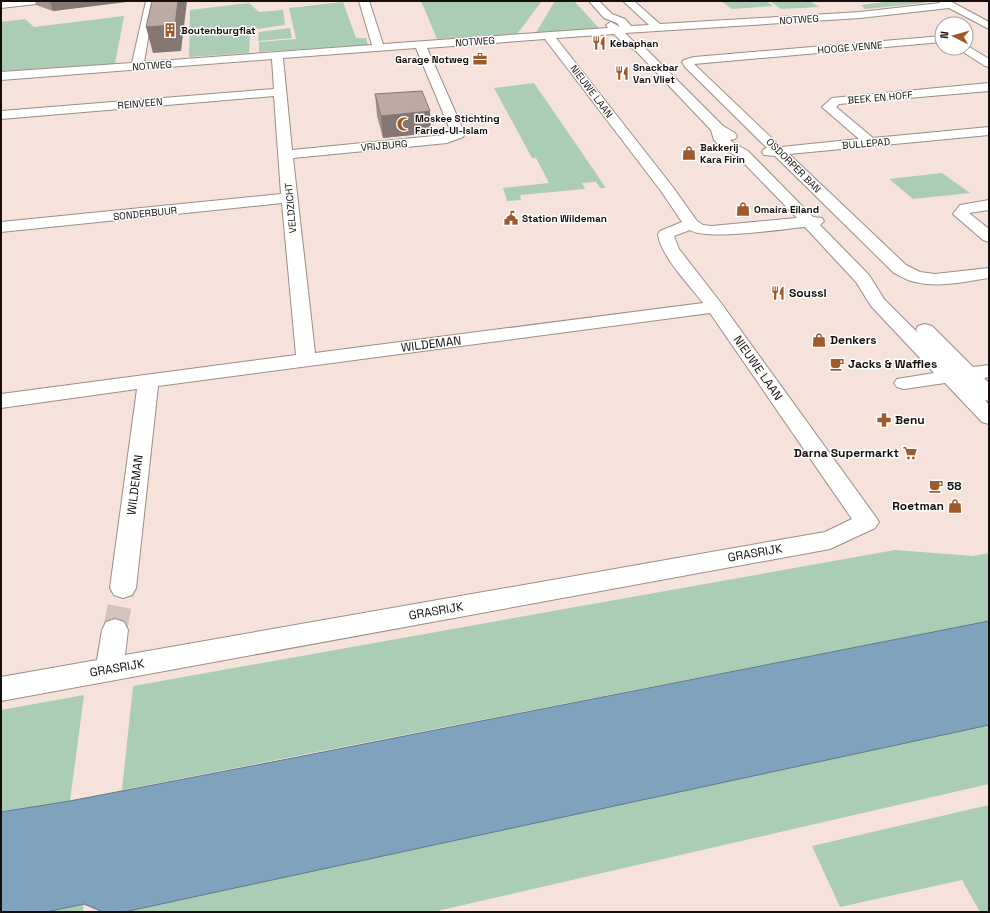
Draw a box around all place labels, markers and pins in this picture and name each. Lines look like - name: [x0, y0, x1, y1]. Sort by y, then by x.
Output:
- building icon: Boutenburgflat: [162, 22, 178, 38]
- place label: Boutenburgflat: [181, 24, 256, 37]
- restaurant icon: Kebaphan: [591, 35, 607, 51]
- place label: Kebaphan: [610, 37, 659, 50]
- office icon: Garage Notweg: [472, 51, 488, 67]
- place label: Garage Notweg: [395, 53, 469, 66]
- place label: Snackbar Van Vliet: [633, 61, 679, 86]
- restaurant icon: Snackbar Van Vliet: [614, 65, 630, 81]
- place label: Moskee Stichting Faried-Ul-Islam: [415, 112, 500, 137]
- mosque icon: Moskee Stichting Faried-Ul-Islam: [396, 116, 412, 132]
- place label: Bakkerij Kara Firin: [700, 141, 745, 166]
- shop icon: Bakkerij Kara Firin: [681, 145, 697, 161]
- shop icon: Omaira Eiland: [735, 201, 751, 217]
- place label: Omaira Eiland: [754, 203, 819, 216]
- public building icon: Station Wildeman: [503, 210, 519, 226]
- place label: Station Wildeman: [522, 212, 607, 225]
- restaurant icon: Soussi: [770, 285, 786, 301]
- place label: Soussi: [789, 285, 827, 301]
- shop icon: Denkers: [811, 332, 827, 348]
- place label: Denkers: [830, 332, 877, 348]
- cafe icon: Jacks & Waffles: [829, 356, 845, 372]
- place label: Jacks & Waffles: [848, 356, 937, 372]
- pharmacy icon: Benu: [876, 412, 892, 428]
- place label: Benu: [895, 412, 925, 428]
- place label: Darna Supermarkt: [794, 445, 899, 461]
- supermarket icon: Darna Supermarkt: [902, 445, 918, 461]
- cafe icon: 58: [928, 478, 944, 494]
- place label: 58: [947, 478, 961, 494]
- place label: Roetman: [892, 498, 944, 514]
- shop icon: Roetman: [947, 498, 963, 514]

